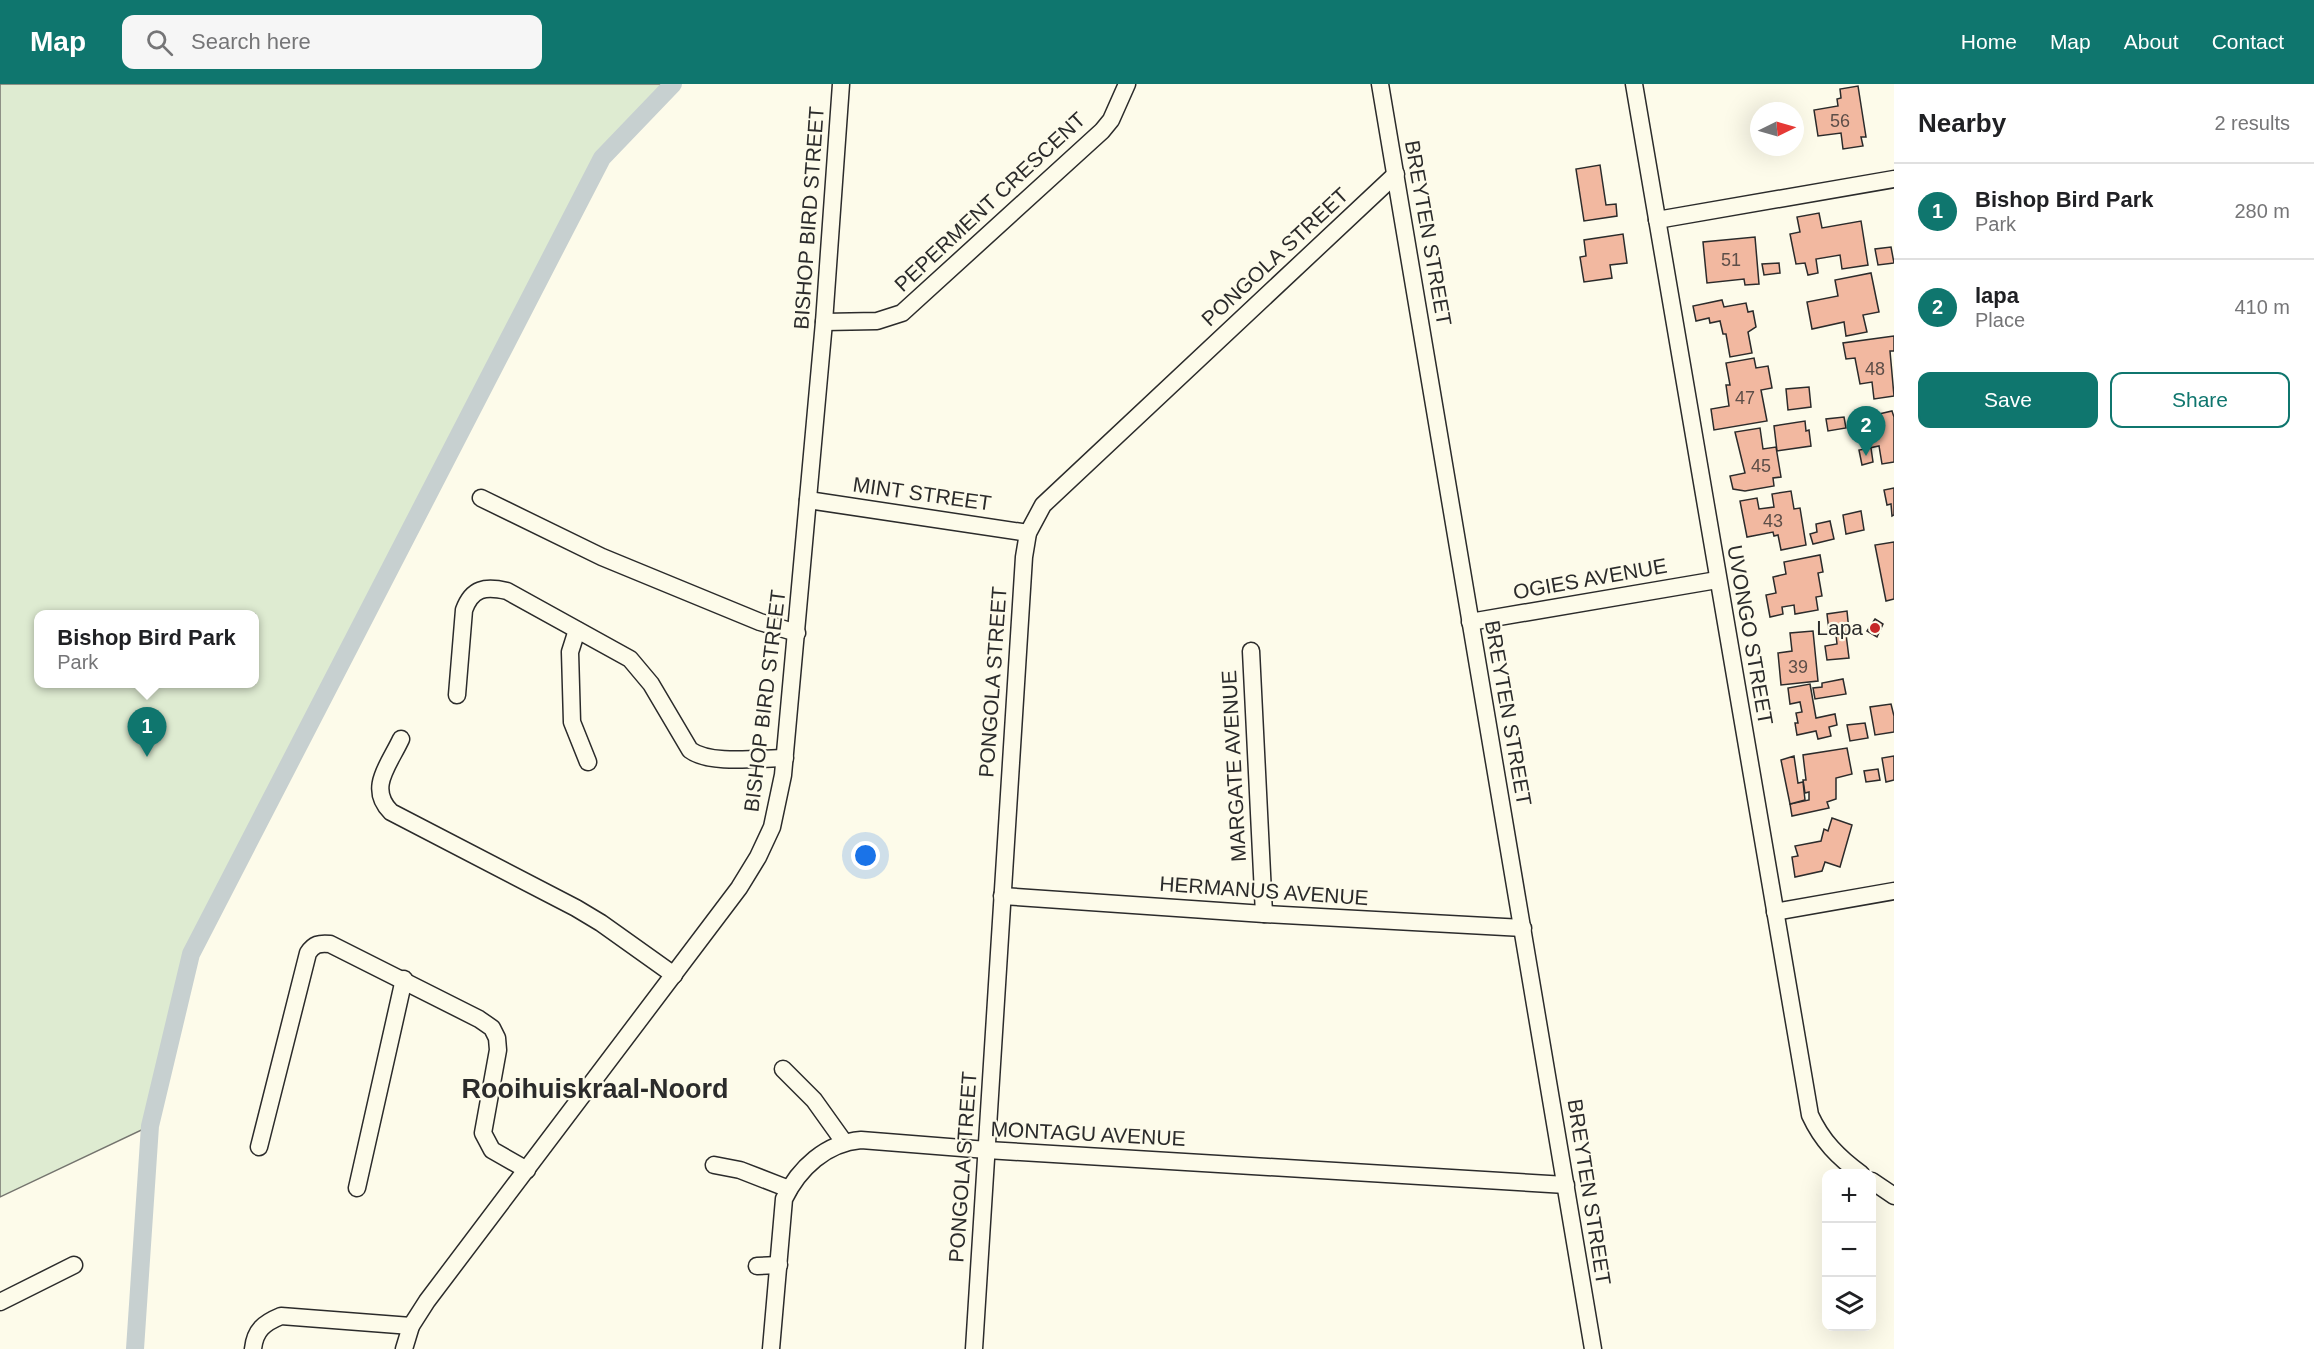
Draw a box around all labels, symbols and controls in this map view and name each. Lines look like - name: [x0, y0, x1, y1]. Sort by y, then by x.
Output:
- search box: [122, 15, 542, 69]
- text: Map: [30, 26, 86, 57]
- icon: search: [143, 26, 176, 59]
- text: Search here: [191, 29, 311, 54]
- text: Home: [1961, 30, 2017, 53]
- text: Map: [2050, 30, 2091, 53]
- text: About: [2124, 30, 2179, 53]
- text: Contact: [2212, 30, 2284, 53]
- north arrow: [1750, 102, 1804, 156]
- street label: BISHOP BIRD STREET: [789, 105, 828, 330]
- street label: PEPERMENT CRESCENT: [890, 107, 1090, 296]
- text: Nearby: [1918, 108, 2006, 138]
- house number: 56: [1830, 111, 1850, 131]
- text: 2 results: [2214, 112, 2290, 134]
- street label: BREYTEN STREET: [1401, 138, 1456, 328]
- street label: PONGOLA STREET: [1197, 183, 1353, 330]
- text: Bishop Bird Park: [1975, 187, 2153, 212]
- text: 1: [1932, 200, 1943, 222]
- text: 280 m: [2234, 200, 2290, 222]
- text: Park: [1975, 213, 2016, 235]
- house number: 51: [1721, 250, 1741, 270]
- text: lapa: [1975, 283, 2019, 308]
- text: 2: [1932, 296, 1943, 318]
- text: 410 m: [2234, 296, 2290, 318]
- text: Place: [1975, 309, 2025, 331]
- house number: 48: [1865, 359, 1885, 379]
- button: Save: [1918, 372, 2098, 428]
- button: Share: [2110, 372, 2290, 428]
- house number: 47: [1735, 388, 1755, 408]
- pin: 2: [1846, 406, 1886, 456]
- house number: 45: [1751, 456, 1771, 476]
- street label: MINT STREET: [851, 472, 993, 515]
- house number: 43: [1763, 511, 1783, 531]
- street label: UVONGO STREET: [1723, 543, 1778, 727]
- street label: OGIES AVENUE: [1511, 554, 1669, 603]
- street label: PONGOLA STREET: [974, 586, 1011, 778]
- street label: BISHOP BIRD STREET: [739, 588, 790, 813]
- popup: [34, 610, 259, 688]
- place label: Lapa: [1816, 616, 1863, 639]
- street label: BREYTEN STREET: [1481, 618, 1536, 808]
- marker: Lapa: [1868, 621, 1882, 635]
- text: Bishop Bird Park: [57, 625, 236, 650]
- text: Park: [57, 651, 98, 673]
- house number: 39: [1788, 657, 1808, 677]
- street label: MARGATE AVENUE: [1217, 670, 1250, 862]
- pin: 1: [128, 708, 166, 757]
- your location: [851, 841, 880, 870]
- street label: HERMANUS AVENUE: [1159, 872, 1369, 909]
- street label: PONGOLA STREET: [944, 1071, 981, 1263]
- district label: Rooihuiskraal-Noord: [461, 1074, 729, 1104]
- street label: BREYTEN STREET: [1563, 1097, 1616, 1287]
- street label: MONTAGU AVENUE: [990, 1117, 1186, 1150]
- map controls: [1822, 1169, 1876, 1331]
- button: +: [1822, 1169, 1876, 1223]
- button: −: [1822, 1223, 1876, 1277]
- button: layers: [1822, 1277, 1876, 1331]

